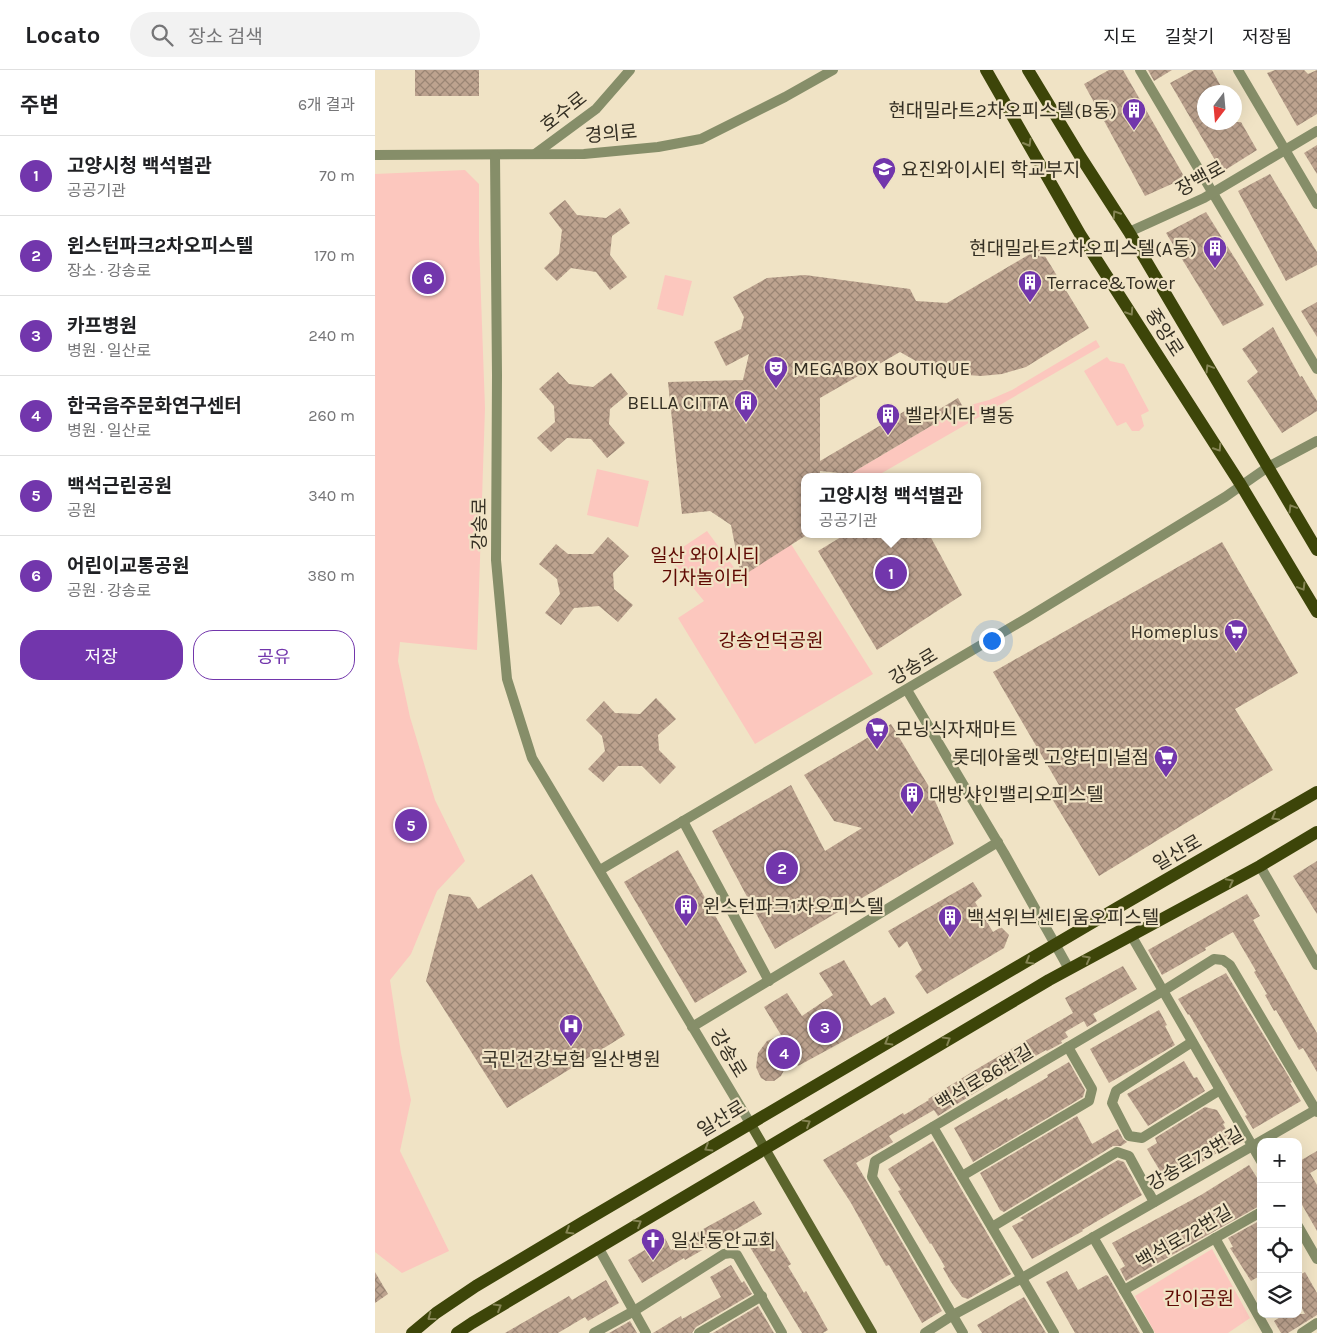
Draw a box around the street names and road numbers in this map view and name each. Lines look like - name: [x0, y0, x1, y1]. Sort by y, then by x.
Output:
- street label: 호수로: [536, 87, 591, 137]
- street label: 경의로: [584, 121, 638, 147]
- street label: 장백로: [1172, 157, 1229, 201]
- street label: 중앙로: [1141, 305, 1188, 361]
- street label: 강송로: [469, 498, 491, 550]
- street label: 강송로: [885, 644, 942, 690]
- street label: 일산로: [1149, 830, 1206, 876]
- street label: 강송로: [705, 1025, 751, 1082]
- street label: 백석로86번길: [932, 1040, 1037, 1116]
- street label: 일산로: [693, 1096, 750, 1142]
- street label: 강송로73번길: [1143, 1122, 1248, 1195]
- street label: 백석로72번길: [1133, 1201, 1236, 1273]

